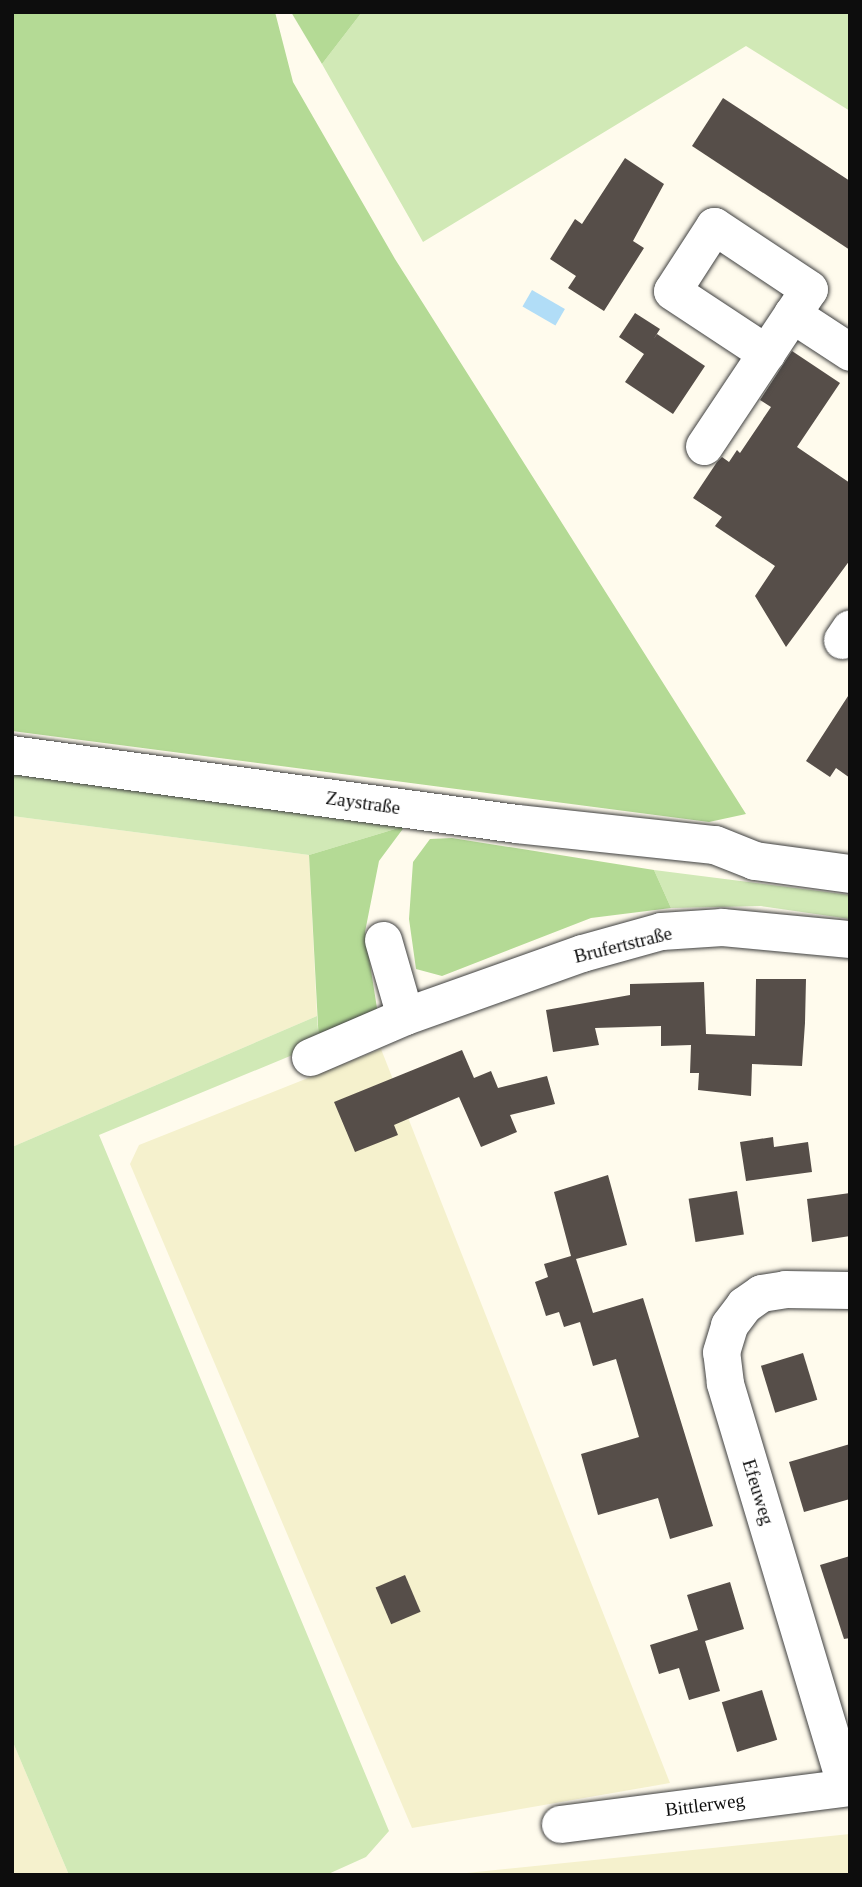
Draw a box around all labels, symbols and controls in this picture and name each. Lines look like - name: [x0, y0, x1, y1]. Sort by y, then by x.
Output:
- street label: Zaystraße: [324, 786, 402, 820]
- street label: Brufertstraße: [572, 922, 674, 968]
- street label: Efeuweg: [737, 1456, 779, 1528]
- street label: Bittlerweg: [664, 1789, 746, 1821]

